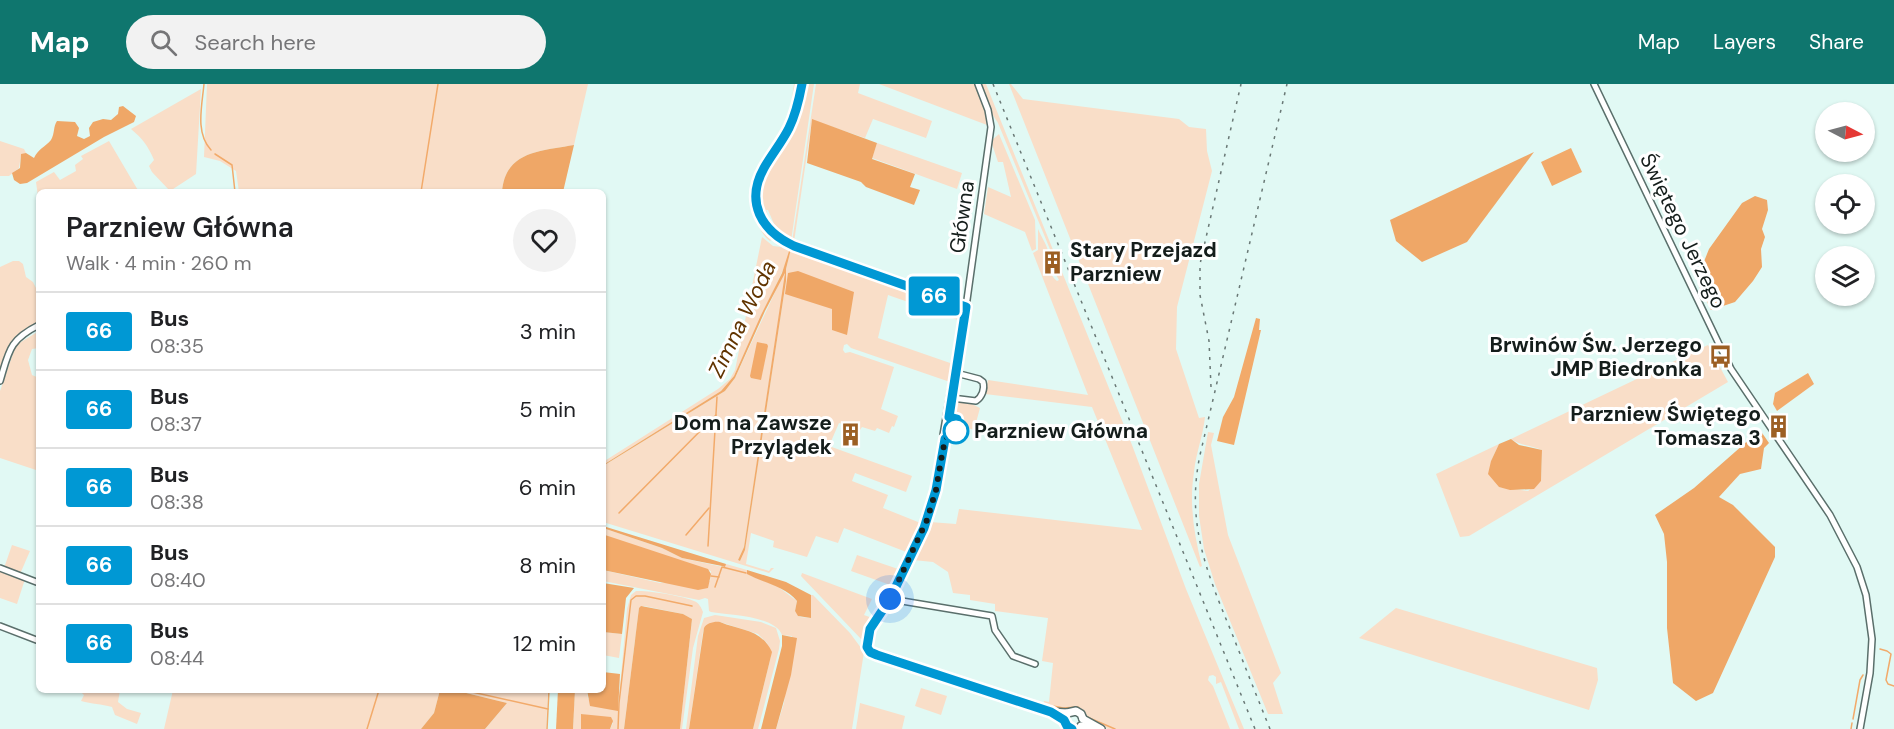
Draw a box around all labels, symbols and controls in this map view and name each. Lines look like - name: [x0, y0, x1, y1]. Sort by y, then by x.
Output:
- search box: [126, 15, 546, 69]
- text: Map: [30, 24, 90, 61]
- icon: search: [147, 26, 180, 59]
- text: Search here: [195, 28, 316, 57]
- text: Map: [1638, 28, 1680, 56]
- text: Layers: [1713, 28, 1776, 56]
- text: Share: [1809, 28, 1864, 56]
- north arrow: [1815, 102, 1875, 162]
- map controls: [1815, 102, 1875, 306]
- street label: Świętego Jerzego: [1633, 149, 1733, 313]
- button: locate: [1815, 174, 1875, 234]
- street label: Główna: [943, 179, 981, 255]
- text: Parzniew Główna: [66, 209, 294, 246]
- button: heart: [513, 209, 576, 272]
- place label: Stary Przejazd Parzniew: [1070, 236, 1217, 288]
- button: layers: [1815, 246, 1875, 306]
- building icon: Stary Przejazd Parzniew: [1039, 249, 1065, 275]
- text: Walk · 4 min · 260 m: [66, 250, 251, 276]
- water label: Zimna Woda: [701, 256, 783, 382]
- line badge: 66: [907, 276, 961, 316]
- text: 66: [921, 282, 947, 310]
- text: Bus: [150, 304, 189, 333]
- text: 66: [86, 317, 112, 345]
- text: 3 min: [520, 317, 576, 346]
- place label: Brwinów Św. Jerzego JMP Biedronka: [1489, 331, 1702, 383]
- text: 08:35: [150, 333, 204, 359]
- bus stop icon: Brwinów Św. Jerzego JMP Biedronka: [1707, 344, 1733, 370]
- text: Bus: [150, 382, 189, 411]
- text: 66: [86, 395, 112, 423]
- text: 5 min: [519, 395, 576, 424]
- place label: Parzniew Świętego Tomasza 3: [1570, 400, 1761, 452]
- place label: Dom na Zawsze Przylądek: [674, 409, 832, 461]
- text: 08:37: [150, 411, 202, 437]
- building icon: Parzniew Świętego Tomasza 3: [1766, 413, 1792, 439]
- place label: Parzniew Główna: [974, 417, 1148, 445]
- marker: Parzniew Główna: [943, 418, 969, 444]
- building icon: Dom na Zawsze Przylądek: [837, 422, 863, 448]
- text: Bus: [150, 460, 189, 489]
- text: 66: [86, 473, 112, 501]
- text: 6 min: [519, 473, 576, 502]
- text: 08:38: [150, 489, 204, 515]
- text: Bus: [150, 538, 189, 567]
- text: 66: [86, 551, 112, 579]
- text: 8 min: [519, 551, 576, 580]
- text: 08:40: [150, 567, 206, 593]
- your location: [875, 584, 905, 614]
- text: Bus: [150, 616, 189, 645]
- text: 66: [86, 629, 112, 657]
- text: 12 min: [513, 629, 576, 658]
- text: 08:44: [150, 645, 204, 671]

